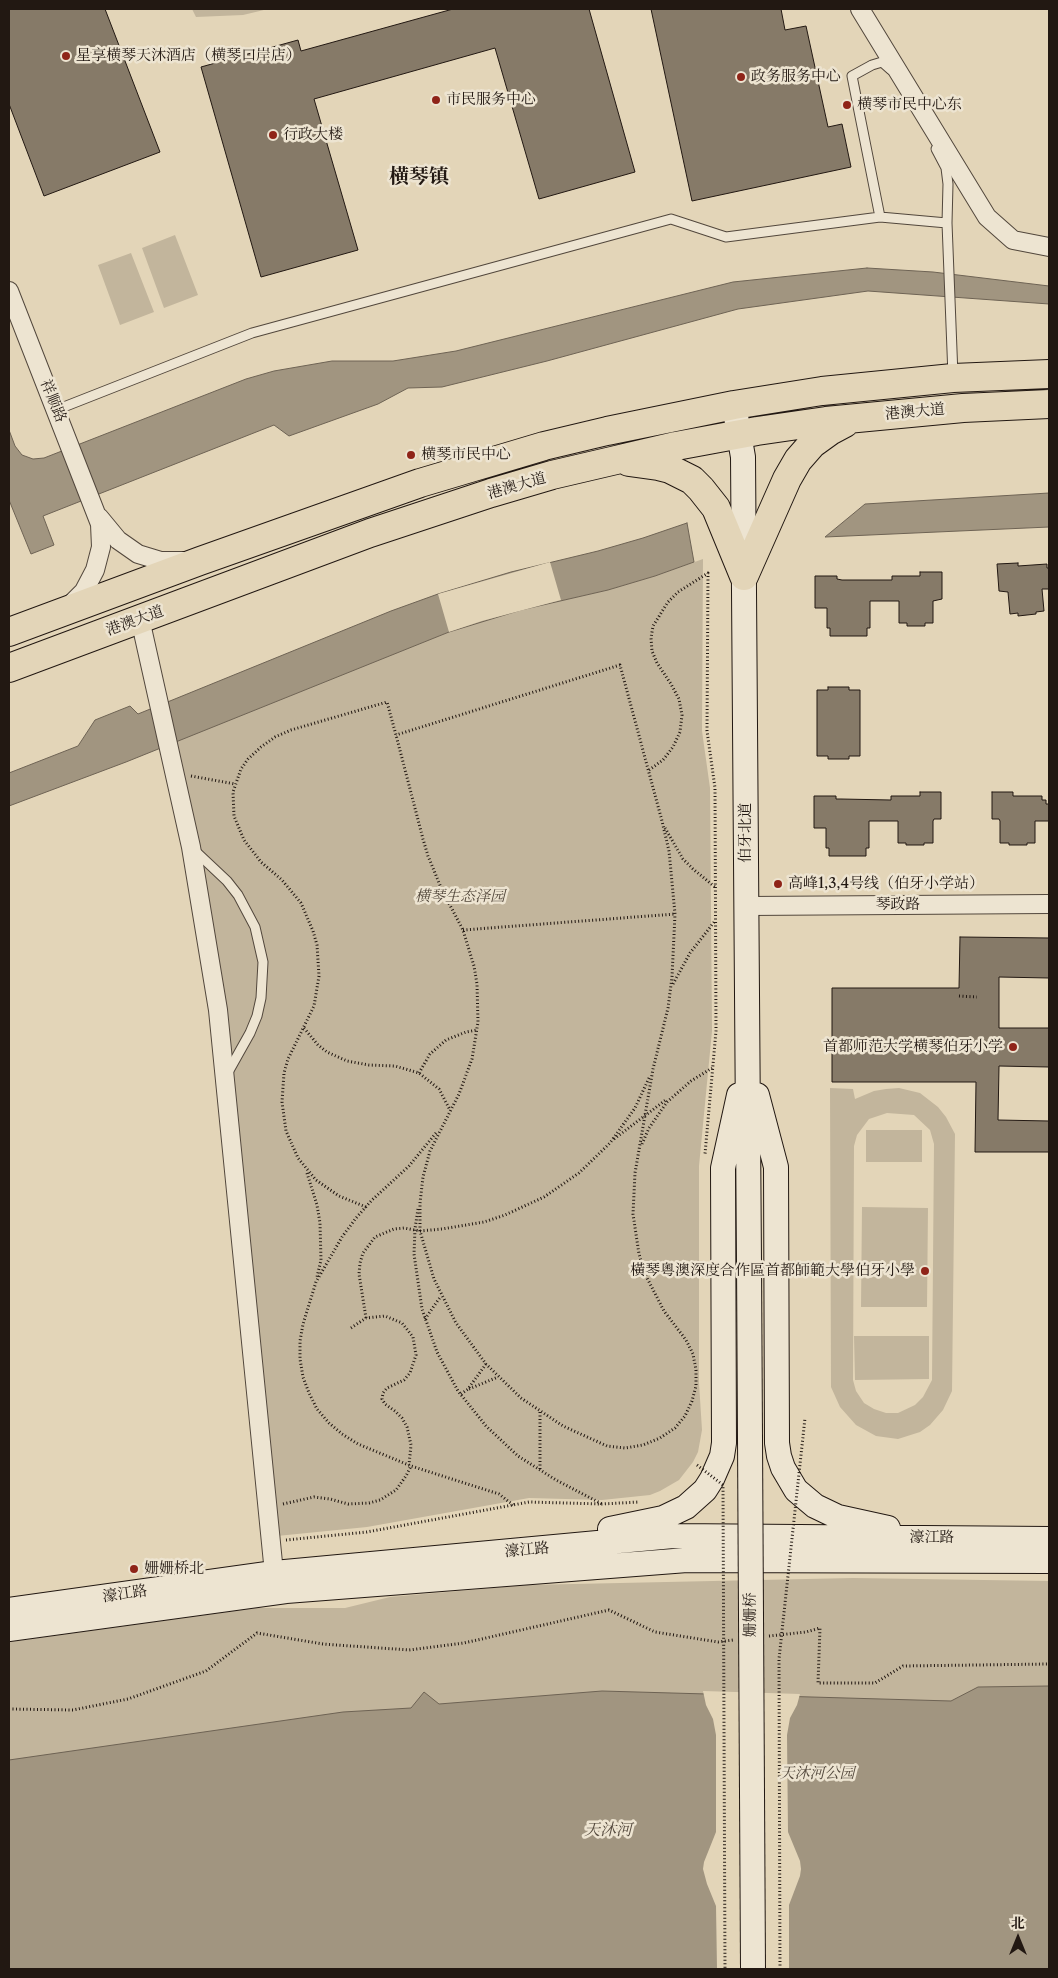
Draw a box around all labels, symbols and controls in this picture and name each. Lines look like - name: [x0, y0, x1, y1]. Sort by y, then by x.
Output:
- place label: 星享横琴天沐酒店（横琴口岸店）: [76, 47, 301, 65]
- marker: 星享横琴天沐酒店（横琴口岸店）: [60, 50, 72, 62]
- place label: 政务服务中心: [751, 68, 841, 86]
- marker: 政务服务中心: [735, 71, 747, 83]
- place label: 市民服务中心: [446, 91, 536, 109]
- marker: 市民服务中心: [430, 94, 442, 106]
- place label: 横琴市民中心东: [857, 96, 962, 114]
- marker: 横琴市民中心东: [841, 99, 853, 111]
- place label: 行政大楼: [283, 126, 343, 144]
- marker: 行政大楼: [267, 129, 279, 141]
- district label: 横琴镇: [389, 165, 449, 189]
- street label: 祥顺路: [36, 377, 70, 425]
- street label: 港澳大道: [884, 400, 946, 424]
- place label: 横琴市民中心: [421, 446, 511, 464]
- marker: 横琴市民中心: [405, 449, 417, 461]
- street label: 港澳大道: [486, 469, 548, 503]
- street label: 港澳大道: [104, 602, 166, 640]
- street label: 伯牙北道: [737, 803, 755, 863]
- place label: 高峰1,3,4号线（伯牙小学站）: [788, 875, 984, 893]
- marker: 高峰1,3,4号线（伯牙小学站）: [772, 878, 784, 890]
- park label: 横琴生态泽园: [415, 888, 505, 906]
- street label: 琴政路: [876, 896, 920, 914]
- place label: 首都师范大学横琴伯牙小学: [823, 1038, 1003, 1056]
- marker: 首都师范大学横琴伯牙小学: [1007, 1041, 1019, 1053]
- place label: 橫琴粵澳深度合作區首都師範大學伯牙小學: [630, 1262, 915, 1280]
- marker: 橫琴粵澳深度合作區首都師範大學伯牙小學: [919, 1265, 931, 1277]
- street label: 濠江路: [910, 1529, 954, 1547]
- street label: 濠江路: [504, 1539, 550, 1561]
- place label: 姗姗桥北: [144, 1560, 204, 1578]
- marker: 姗姗桥北: [128, 1563, 140, 1575]
- street label: 濠江路: [101, 1582, 149, 1606]
- street label: 姗姗桥: [742, 1593, 760, 1637]
- park label: 天沐河公园: [780, 1765, 854, 1783]
- water label: 天沐河: [584, 1820, 632, 1840]
- north arrow: [993, 1913, 1043, 1963]
- text: 北: [1011, 1914, 1025, 1932]

